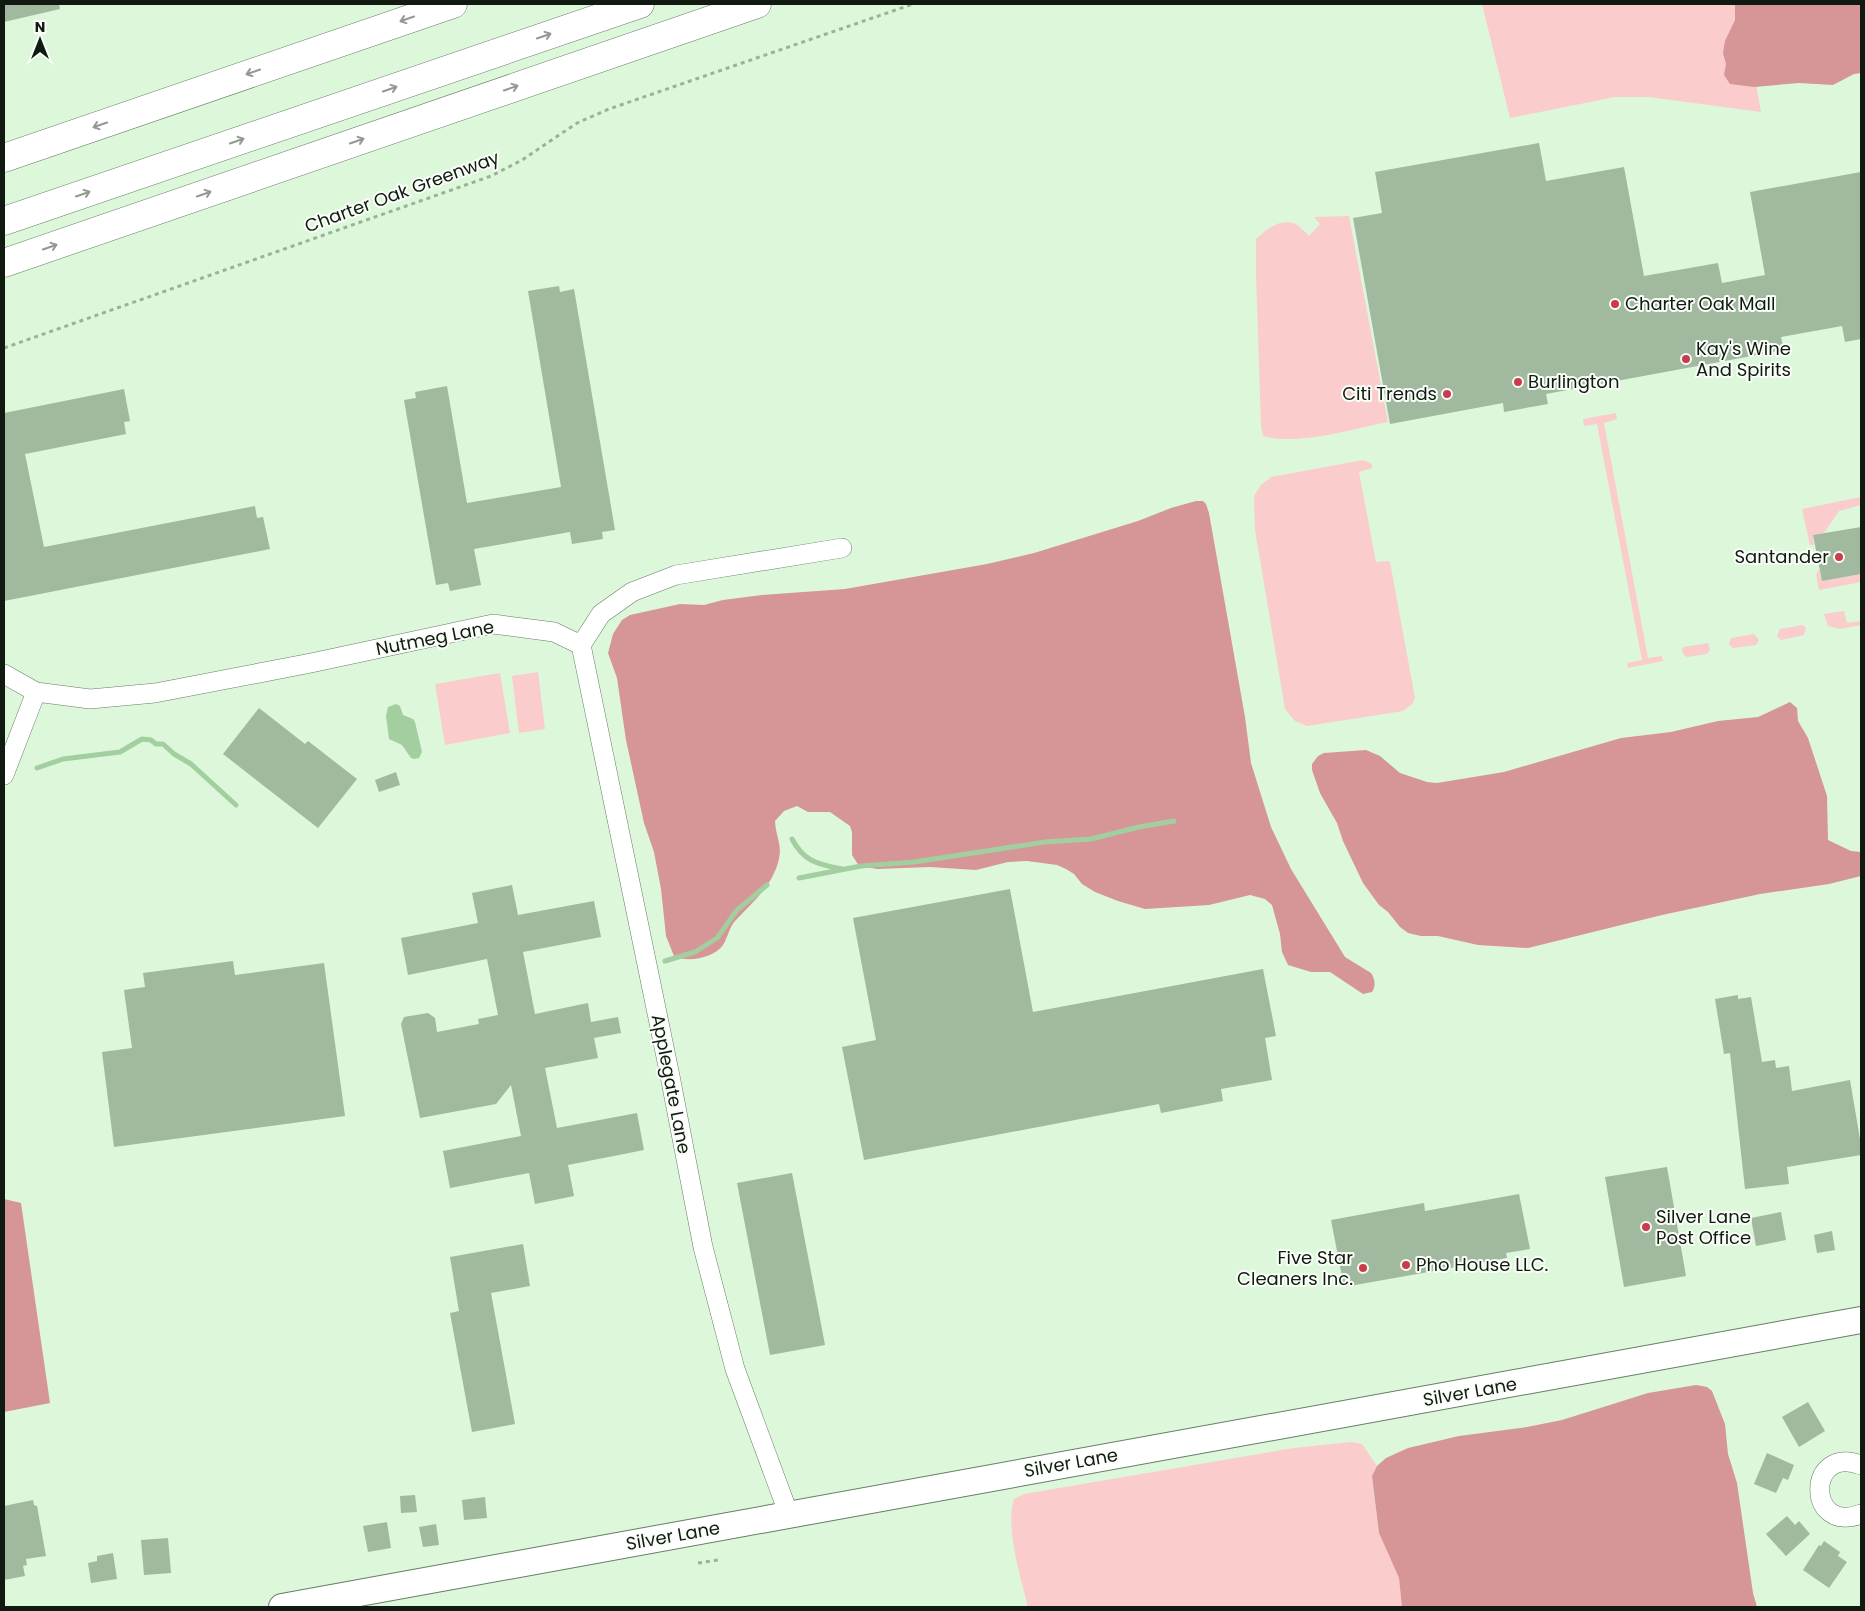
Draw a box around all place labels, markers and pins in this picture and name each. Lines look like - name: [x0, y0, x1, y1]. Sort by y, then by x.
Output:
- place label: Charter Oak Mall: [1625, 291, 1775, 316]
- marker: Charter Oak Mall: [1609, 298, 1621, 310]
- place label: Kay's Wine And Spirits: [1696, 336, 1791, 382]
- marker: Kay's Wine And Spirits: [1680, 353, 1692, 365]
- place label: Burlington: [1528, 369, 1619, 394]
- marker: Burlington: [1512, 376, 1524, 388]
- place label: Citi Trends: [1342, 381, 1437, 406]
- marker: Citi Trends: [1441, 388, 1453, 400]
- place label: Santander: [1734, 544, 1829, 569]
- marker: Santander: [1833, 551, 1845, 563]
- place label: Silver Lane Post Office: [1656, 1204, 1751, 1250]
- marker: Silver Lane Post Office: [1640, 1221, 1652, 1233]
- place label: Five Star Cleaners Inc.: [1237, 1245, 1353, 1291]
- place label: Pho House LLC.: [1416, 1252, 1548, 1277]
- marker: Pho House LLC.: [1400, 1259, 1412, 1271]
- marker: Five Star Cleaners Inc.: [1357, 1262, 1369, 1274]

